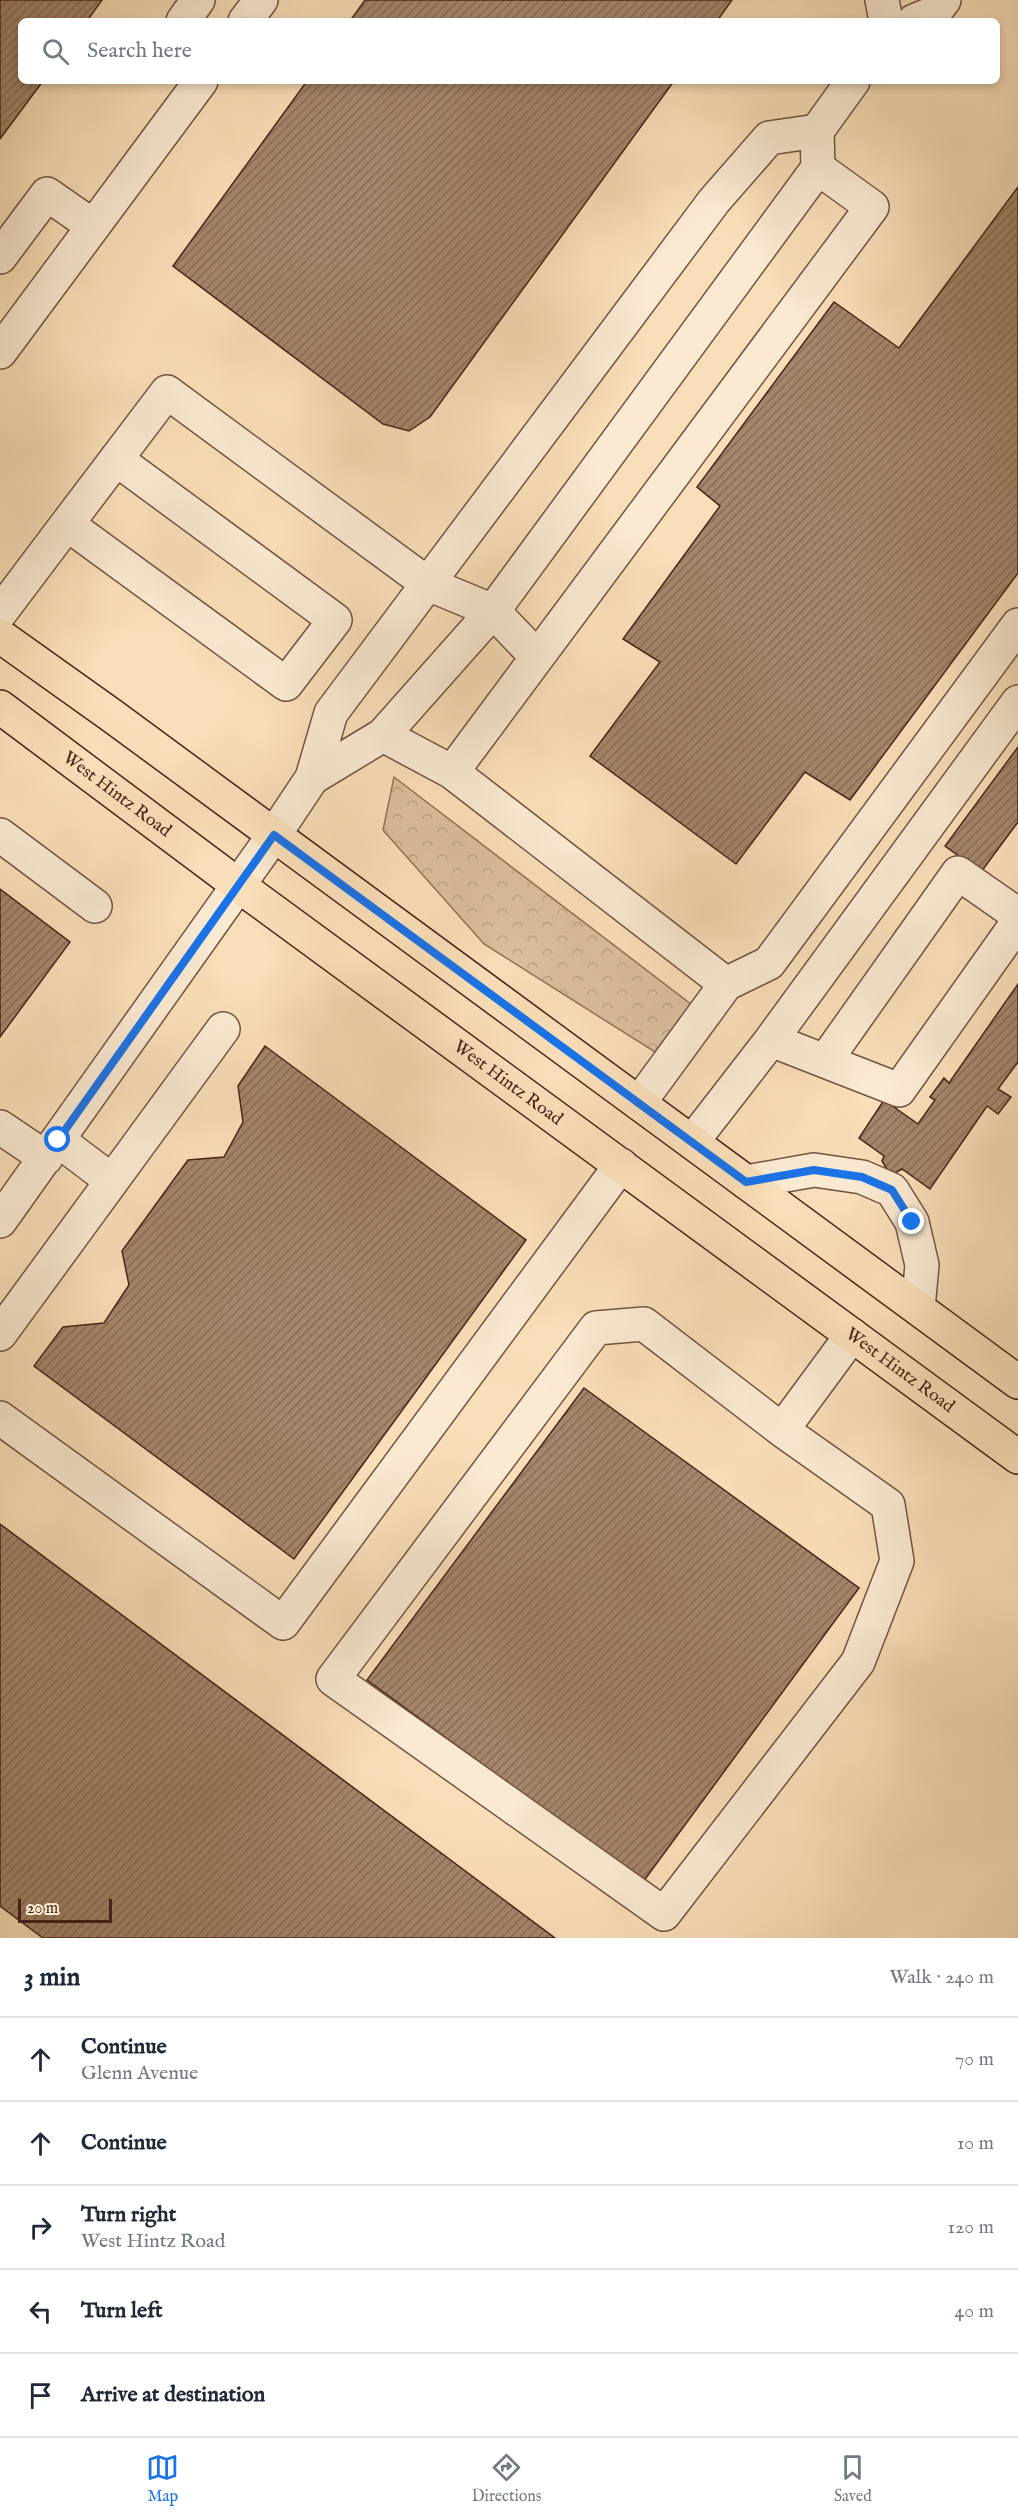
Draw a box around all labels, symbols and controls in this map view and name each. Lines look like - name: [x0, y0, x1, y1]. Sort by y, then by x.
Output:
- search box: [18, 18, 1000, 84]
- icon: search: [39, 35, 72, 68]
- text: Search here: [87, 37, 192, 65]
- street label: West Hintz Road: [58, 746, 176, 843]
- street label: West Hintz Road: [449, 1035, 568, 1131]
- route start: [44, 1126, 70, 1152]
- route end: [898, 1208, 924, 1234]
- street label: West Hintz Road: [841, 1323, 959, 1418]
- scale bar: [18, 1896, 112, 1924]
- text: 20 m: [27, 1899, 58, 1919]
- text: 3 min: [24, 1961, 80, 1994]
- text: Walk · 240 m: [889, 1965, 994, 1990]
- text: Continue: [81, 2033, 167, 2061]
- icon: ahead: [24, 2043, 57, 2076]
- text: 70 m: [955, 2047, 994, 2072]
- text: Glenn Avenue: [81, 2061, 198, 2086]
- icon: ahead: [24, 2127, 57, 2160]
- text: Continue: [81, 2129, 167, 2157]
- text: 10 m: [957, 2131, 994, 2156]
- text: Turn right: [81, 2201, 176, 2229]
- icon: right: [24, 2211, 57, 2244]
- text: 120 m: [948, 2215, 994, 2240]
- text: West Hintz Road: [81, 2229, 225, 2254]
- icon: left: [24, 2295, 57, 2328]
- text: Turn left: [81, 2297, 163, 2325]
- text: 40 m: [955, 2299, 994, 2324]
- icon: arrive: [24, 2379, 57, 2412]
- text: Arrive at destination: [81, 2381, 265, 2409]
- tab: Map: [146, 2451, 179, 2507]
- tab: Directions: [472, 2451, 541, 2507]
- tab: Saved: [834, 2451, 872, 2507]

